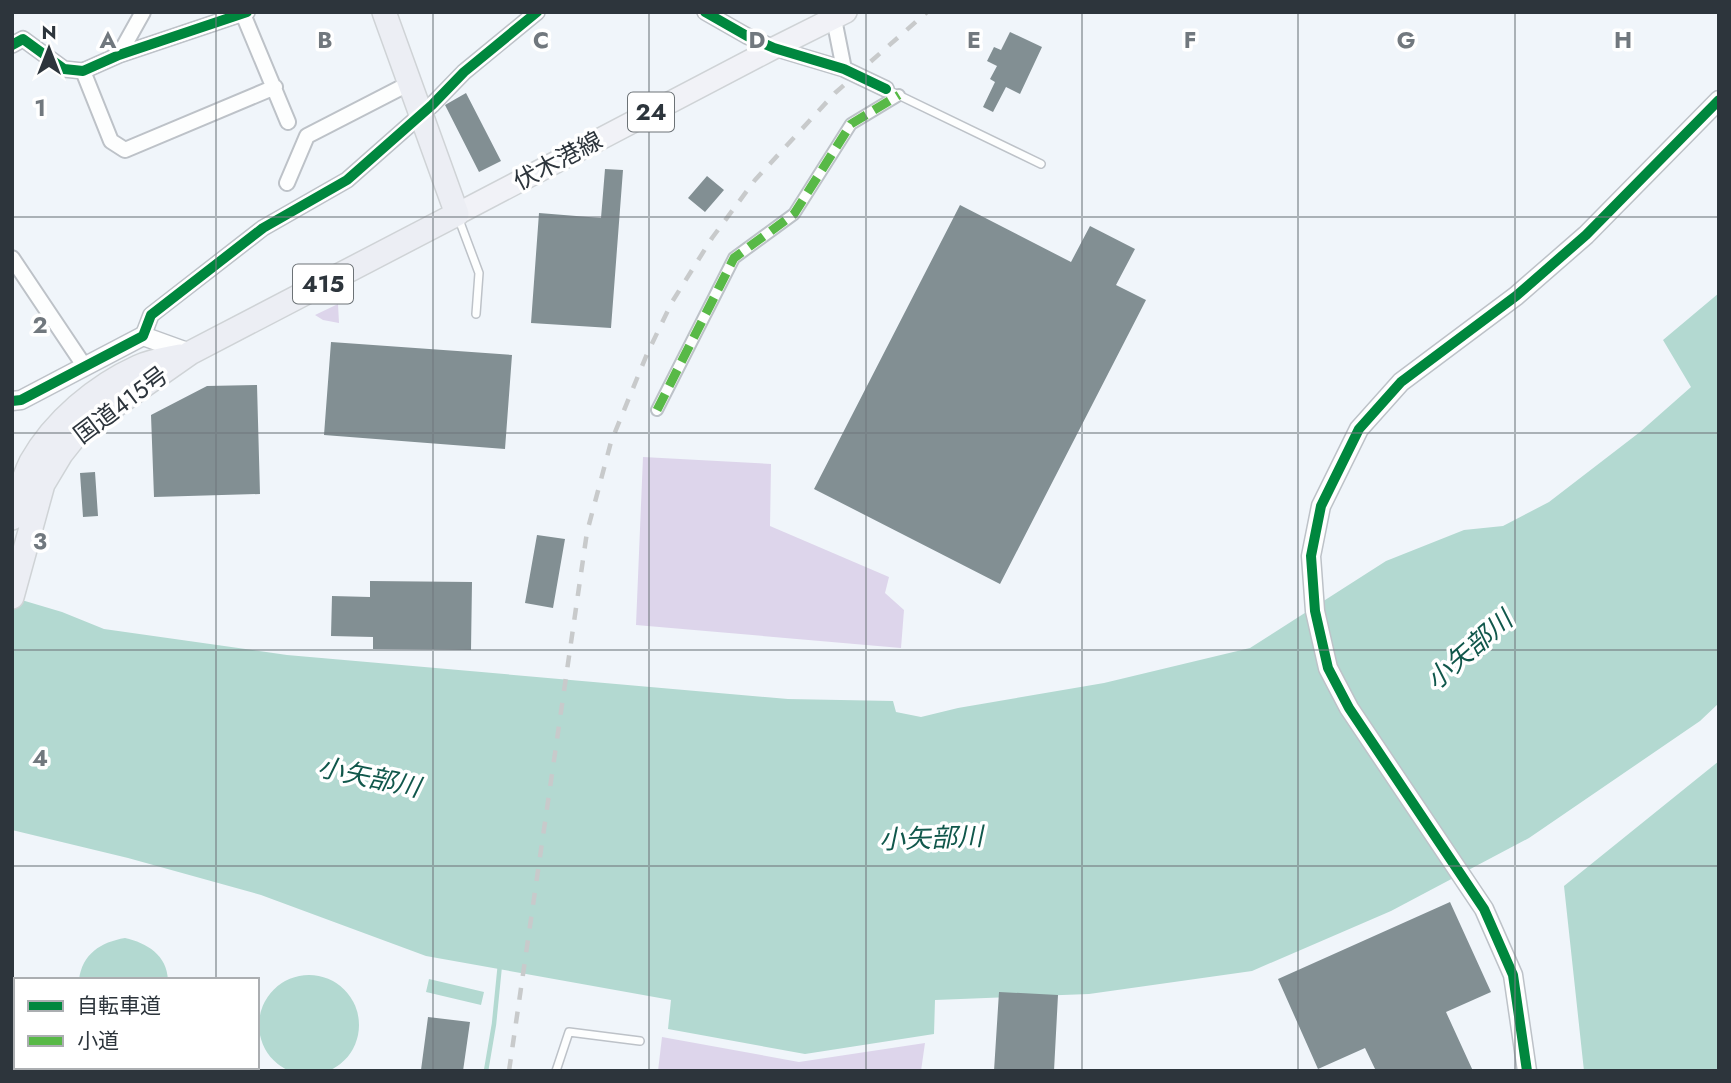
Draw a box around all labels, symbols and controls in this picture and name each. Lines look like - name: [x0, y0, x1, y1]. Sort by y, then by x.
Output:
- north arrow: [14, 14, 84, 84]
- text: N: [41, 19, 57, 46]
- text: A: [99, 23, 117, 57]
- text: B: [317, 23, 333, 57]
- text: C: [533, 23, 549, 57]
- text: D: [749, 23, 766, 57]
- text: E: [967, 23, 981, 57]
- text: F: [1184, 23, 1196, 57]
- text: G: [1397, 23, 1415, 57]
- text: H: [1614, 23, 1632, 57]
- text: 1: [34, 91, 46, 125]
- road number: 24: [628, 92, 674, 132]
- street label: 伏木港線: [507, 123, 608, 199]
- road number: 415: [293, 264, 353, 304]
- text: 2: [32, 308, 48, 342]
- street label: 国道415号: [66, 357, 175, 452]
- text: 3: [33, 524, 47, 558]
- water label: 小矢部川: [1417, 600, 1523, 698]
- text: 4: [32, 741, 48, 775]
- water label: 小矢部川: [314, 748, 427, 807]
- water label: 小矢部川: [878, 817, 987, 859]
- legend: [14, 978, 259, 1069]
- text: 自転車道: [77, 991, 161, 1021]
- text: 小道: [77, 1026, 119, 1056]

